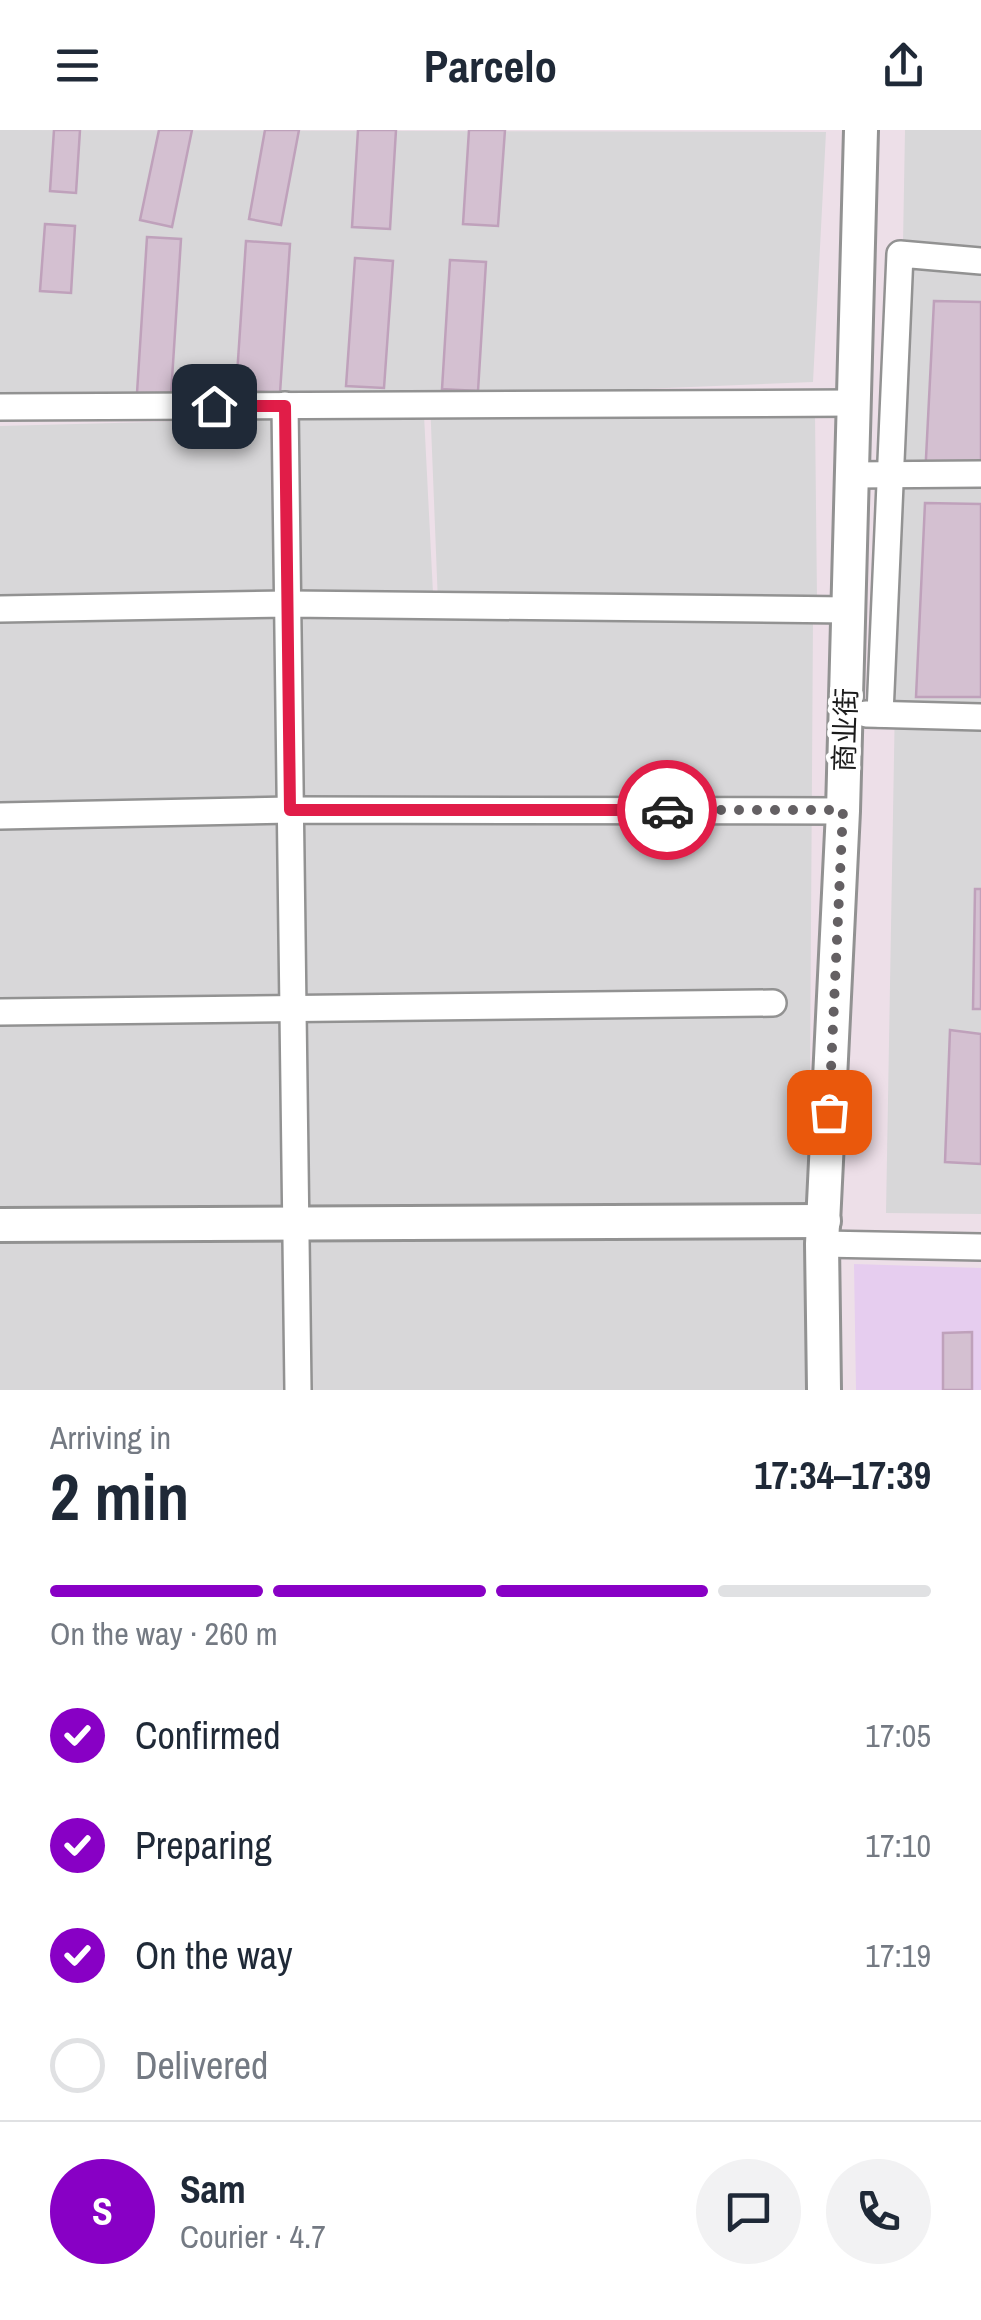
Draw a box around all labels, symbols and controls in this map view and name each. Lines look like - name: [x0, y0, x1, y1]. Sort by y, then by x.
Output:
- text: Parcelo: [424, 35, 557, 96]
- icon: menu: [50, 38, 105, 93]
- icon: share: [876, 38, 931, 93]
- pin: [172, 364, 257, 449]
- icon: home: [187, 379, 242, 434]
- street label: 商业街: [825, 687, 865, 773]
- courier: [617, 760, 717, 860]
- icon: car: [640, 783, 695, 838]
- pin: [787, 1070, 872, 1155]
- icon: bag: [802, 1085, 857, 1140]
- text: Arriving in: [50, 1416, 171, 1459]
- text: 17:34–17:39: [754, 1450, 931, 1501]
- text: 2 min: [50, 1453, 189, 1540]
- text: On the way · 260 m: [50, 1612, 278, 1655]
- icon: check: [50, 1708, 105, 1763]
- text: Confirmed: [135, 1710, 280, 1761]
- text: 17:05: [865, 1714, 931, 1757]
- icon: check: [50, 1818, 105, 1873]
- text: Preparing: [135, 1820, 272, 1871]
- text: 17:10: [865, 1824, 931, 1867]
- icon: check: [50, 1928, 105, 1983]
- text: On the way: [135, 1930, 293, 1981]
- text: 17:19: [865, 1934, 931, 1977]
- text: Delivered: [135, 2040, 268, 2091]
- button: chat: [696, 2159, 801, 2264]
- button: phone: [826, 2159, 931, 2264]
- text: Sam: [180, 2164, 246, 2215]
- text: S: [92, 2186, 113, 2237]
- text: Courier · 4.7: [180, 2215, 326, 2258]

